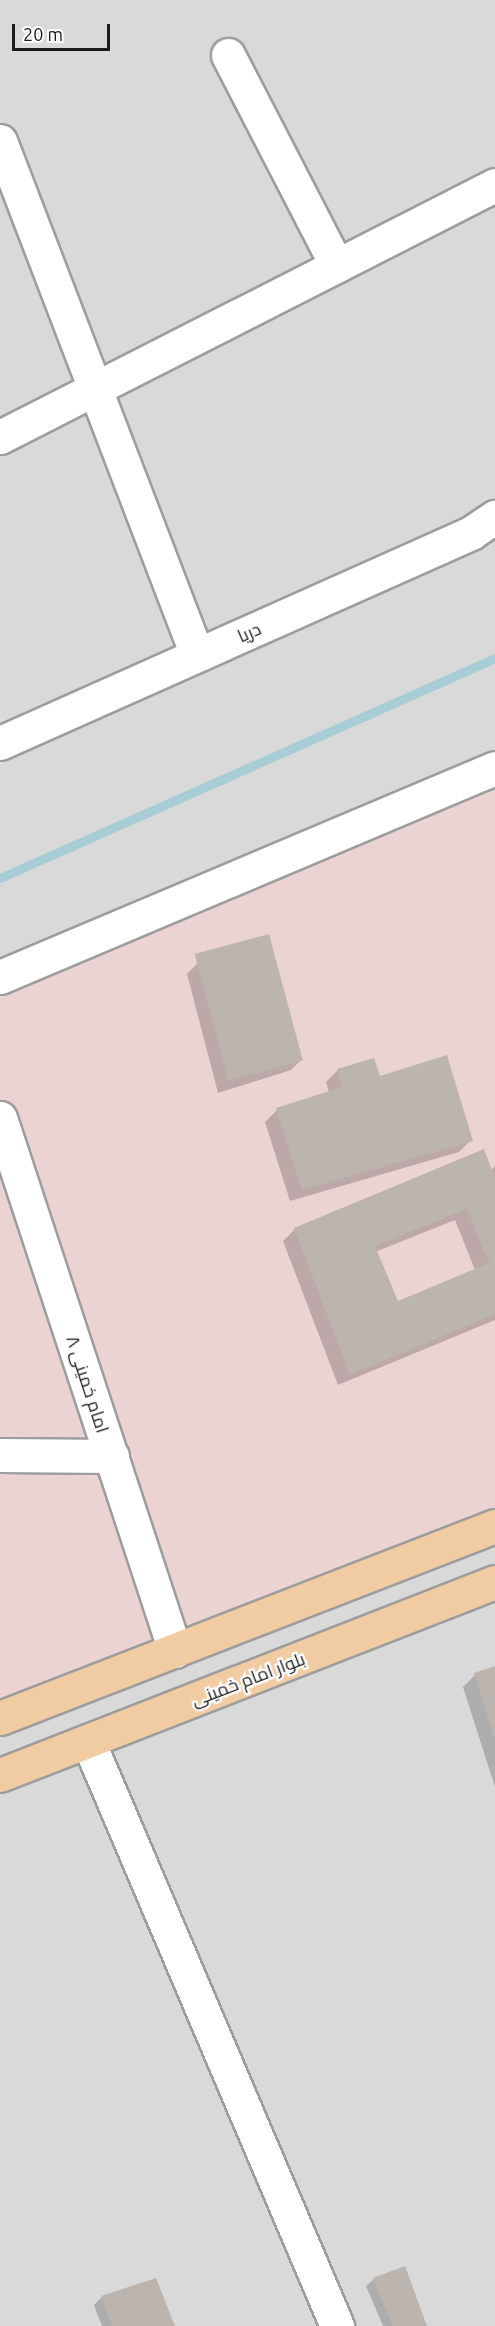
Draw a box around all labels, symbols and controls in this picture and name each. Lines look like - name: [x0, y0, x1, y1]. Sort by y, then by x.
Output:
- scale bar: [15, 12, 112, 50]
- text: 20 m: [23, 24, 63, 44]
- street label: دریا: [234, 617, 264, 647]
- street label: امام خمینی ۸: [62, 1333, 114, 1435]
- street label: بلوار امام خمینی: [188, 1647, 308, 1711]

